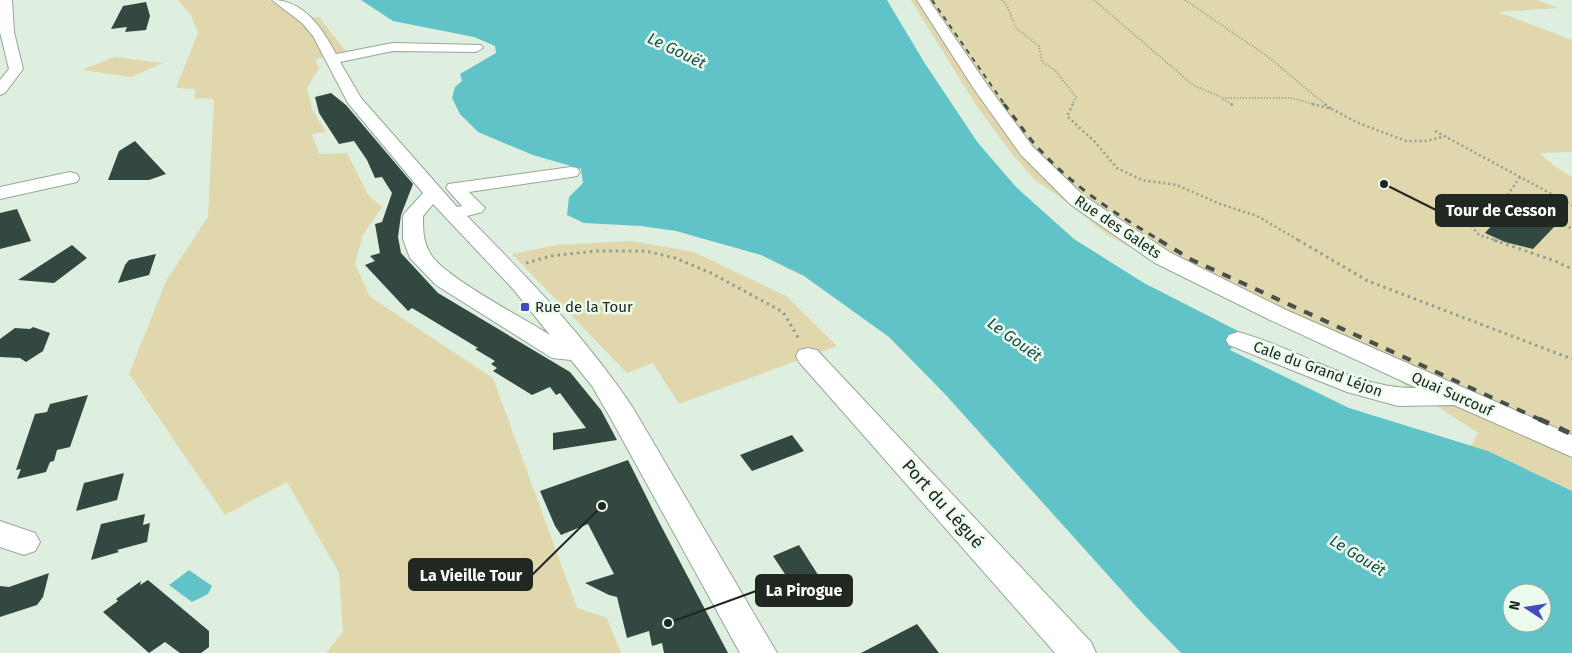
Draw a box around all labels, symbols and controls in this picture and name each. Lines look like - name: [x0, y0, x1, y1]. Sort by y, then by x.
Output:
- water label: Le Gouët: [645, 28, 709, 73]
- street label: Rue des Galets: [1071, 191, 1165, 263]
- callout: Tour de Cesson: [1436, 195, 1567, 226]
- text: Tour de Cesson: [1446, 201, 1556, 220]
- place label: Rue de la Tour: [535, 298, 633, 316]
- marker: Rue de la Tour: [519, 301, 531, 313]
- water label: Le Gouët: [984, 313, 1046, 366]
- street label: Cale du Grand Léjon: [1251, 337, 1385, 401]
- street label: Quai Surcouf: [1409, 368, 1496, 420]
- street label: Port du Légué: [897, 455, 989, 553]
- water label: Le Gouët: [1326, 531, 1389, 580]
- callout: La Vieille Tour: [409, 559, 532, 590]
- text: La Vieille Tour: [420, 566, 523, 585]
- callout: La Pirogue: [756, 575, 852, 606]
- text: La Pirogue: [766, 581, 842, 600]
- north arrow: [1502, 583, 1552, 633]
- text: N: [1505, 599, 1524, 612]

